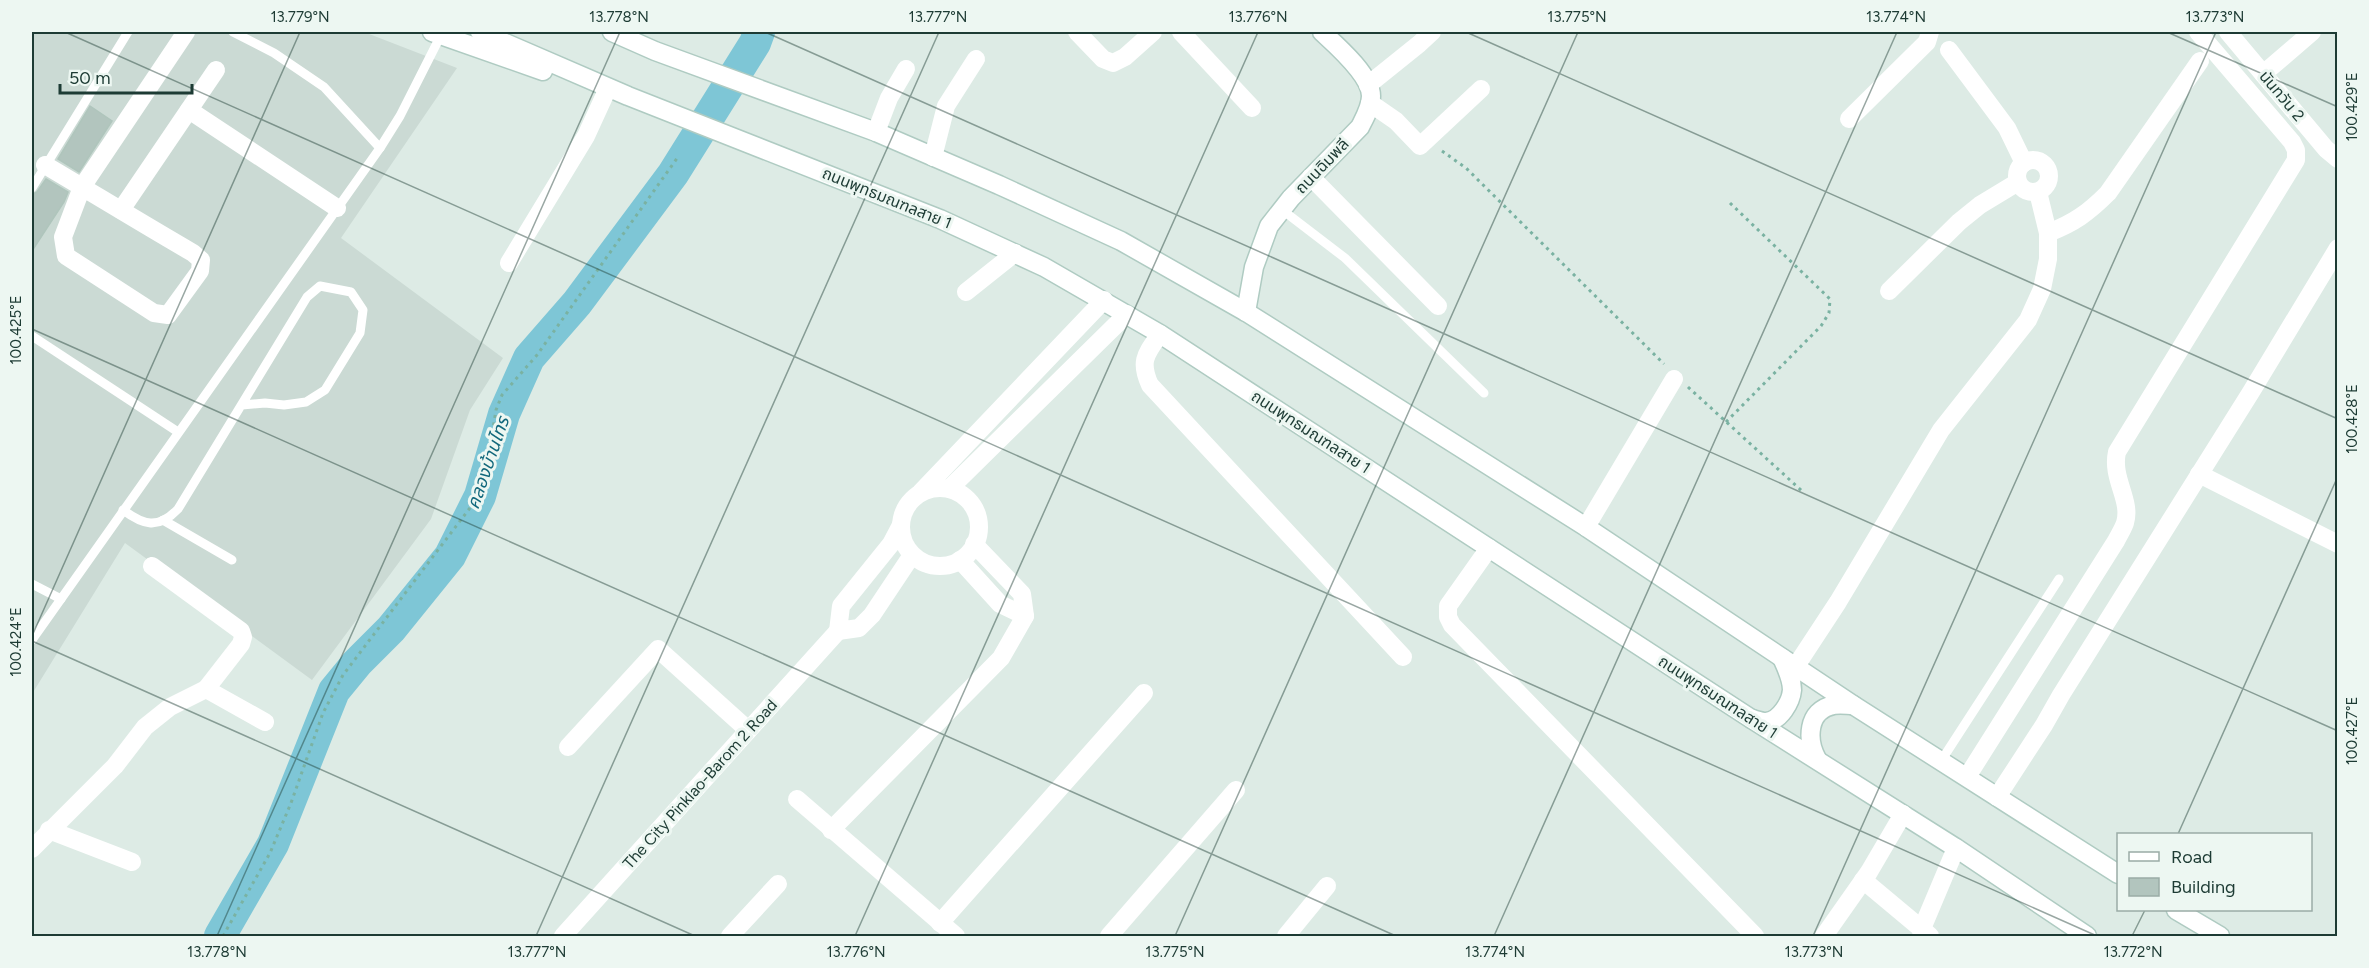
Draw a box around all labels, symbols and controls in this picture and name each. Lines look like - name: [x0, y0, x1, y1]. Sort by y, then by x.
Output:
- text: 13.779°N: [270, 8, 330, 26]
- text: 13.778°N: [589, 8, 649, 26]
- text: 13.777°N: [909, 8, 967, 26]
- text: 13.776°N: [1228, 8, 1288, 26]
- text: 13.775°N: [1547, 8, 1607, 26]
- text: 13.774°N: [1866, 8, 1926, 26]
- text: 13.773°N: [2186, 8, 2244, 26]
- scale bar: [60, 57, 192, 95]
- text: 50 m: [69, 67, 111, 89]
- street label: นันทวัน 2: [2255, 67, 2309, 125]
- text: 100.429°E: [2343, 72, 2361, 142]
- street label: ถนนฉิมพลี: [1291, 135, 1353, 197]
- street label: ถนนพุทธมณฑลสาย 1: [819, 163, 955, 233]
- text: 100.425°E: [7, 295, 25, 365]
- text: 100.428°E: [2343, 384, 2361, 454]
- street label: ถนนพุทธมณฑลสาย 1: [1248, 386, 1374, 478]
- water label: คลองบ้านไทร: [462, 413, 514, 512]
- text: 100.424°E: [7, 607, 25, 677]
- street label: ถนนพุทธมณฑลสาย 1: [1655, 651, 1781, 743]
- street label: The City Pinklao-Barom 2 Road: [619, 695, 781, 873]
- text: 100.427°E: [2343, 697, 2361, 765]
- legend: [2117, 833, 2312, 911]
- text: Road: [2171, 846, 2212, 868]
- text: Building: [2171, 876, 2236, 898]
- text: 13.778°N: [187, 943, 247, 961]
- text: 13.777°N: [508, 943, 566, 961]
- text: 13.776°N: [826, 943, 886, 961]
- text: 13.775°N: [1145, 943, 1205, 961]
- text: 13.774°N: [1465, 943, 1525, 961]
- text: 13.773°N: [1785, 943, 1843, 961]
- text: 13.772°N: [2103, 943, 2163, 961]

